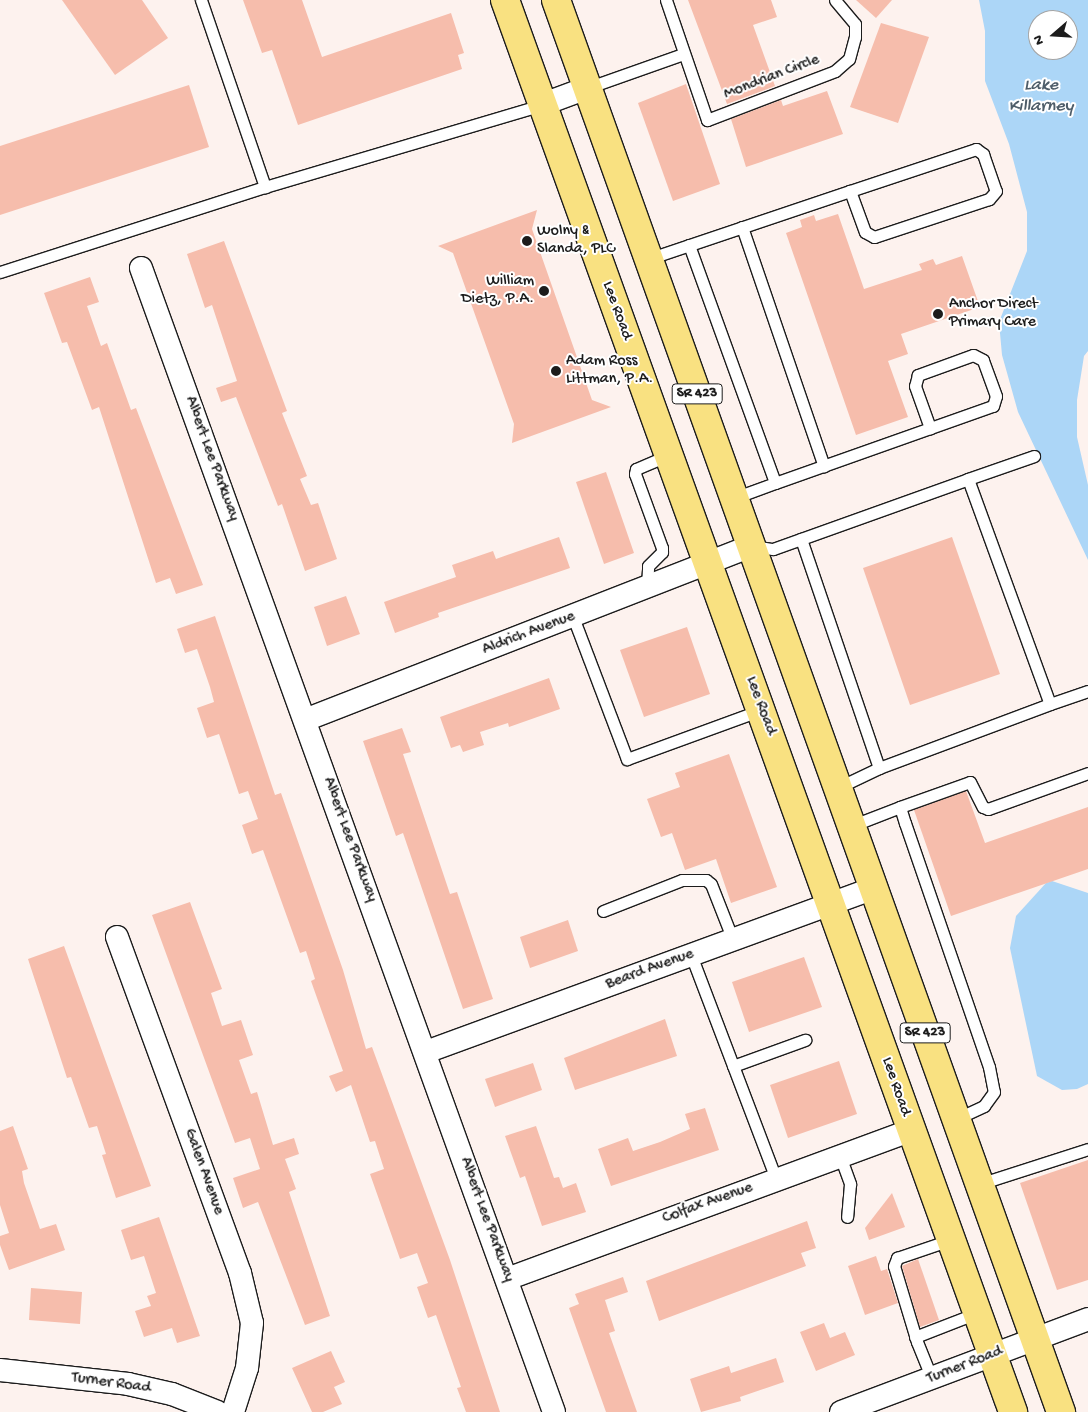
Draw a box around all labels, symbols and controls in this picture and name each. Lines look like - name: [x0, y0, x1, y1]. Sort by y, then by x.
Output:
- north arrow: [1028, 10, 1078, 60]
- text: N: [1030, 33, 1049, 47]
- street label: Mondrian Circle: [722, 51, 822, 105]
- water label: Lake Killarney: [1009, 76, 1073, 118]
- place label: Wolny & Slanda, PLC: [537, 222, 615, 260]
- marker: Wolny & Slanda, PLC: [521, 235, 533, 247]
- place label: William Dietz, P.A.: [461, 272, 534, 310]
- street label: Lee Road: [597, 279, 635, 343]
- marker: William Dietz, P.A.: [538, 285, 550, 297]
- place label: Anchor Direct Primary Care: [949, 295, 1038, 333]
- marker: Anchor Direct Primary Care: [931, 307, 945, 321]
- place label: Adam Ross Littman, P.A.: [566, 352, 653, 390]
- marker: Adam Ross Littman, P.A.: [550, 365, 562, 377]
- road number: SR 423: [671, 382, 723, 406]
- street label: Albert Lee Parkway: [179, 394, 243, 524]
- street label: Aldrich Avenue: [480, 608, 578, 660]
- street label: Lee Road: [741, 674, 779, 738]
- street label: Albert Lee Parkway: [317, 775, 381, 905]
- street label: Beard Avenue: [603, 945, 697, 995]
- road number: SR 423: [899, 1020, 951, 1046]
- street label: Lee Road: [876, 1055, 914, 1119]
- street label: Galen Avenue: [179, 1126, 227, 1218]
- street label: Albert Lee Parkway: [454, 1155, 518, 1285]
- street label: Colfax Avenue: [660, 1179, 756, 1229]
- street label: Turner Road: [924, 1343, 1006, 1389]
- street label: Turner Road: [70, 1369, 152, 1399]

